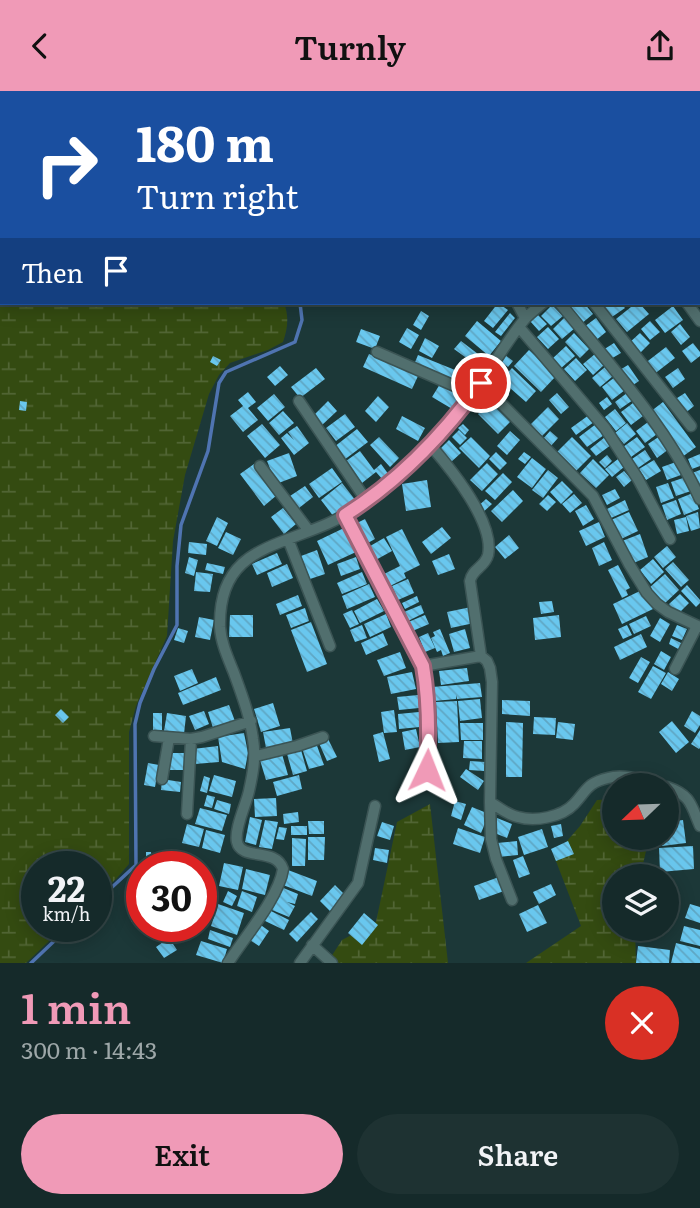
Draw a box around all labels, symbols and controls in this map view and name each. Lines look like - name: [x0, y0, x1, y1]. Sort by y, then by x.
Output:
- text: Turnly: [294, 22, 406, 70]
- icon: back: [21, 27, 59, 65]
- icon: share: [641, 27, 679, 65]
- text: 180 m: [136, 104, 274, 177]
- icon: right: [21, 119, 112, 210]
- text: Turn right: [136, 171, 298, 219]
- text: Then: [21, 252, 83, 291]
- icon: arrive: [97, 252, 135, 290]
- pin: [451, 353, 511, 413]
- icon: arrive: [462, 364, 500, 402]
- position arrow: [390, 733, 464, 807]
- north arrow: [602, 773, 679, 851]
- map controls: [602, 773, 679, 941]
- speed limit sign: 30: [126, 851, 217, 942]
- text: 22: [48, 861, 85, 913]
- button: layers: [602, 864, 679, 941]
- text: km/h: [43, 900, 90, 927]
- text: 1 min: [21, 975, 131, 1037]
- button: close: [605, 986, 679, 1060]
- text: 300 m · 14:43: [21, 1032, 157, 1066]
- button: Exit: [21, 1114, 343, 1194]
- button: Share: [357, 1114, 679, 1194]

